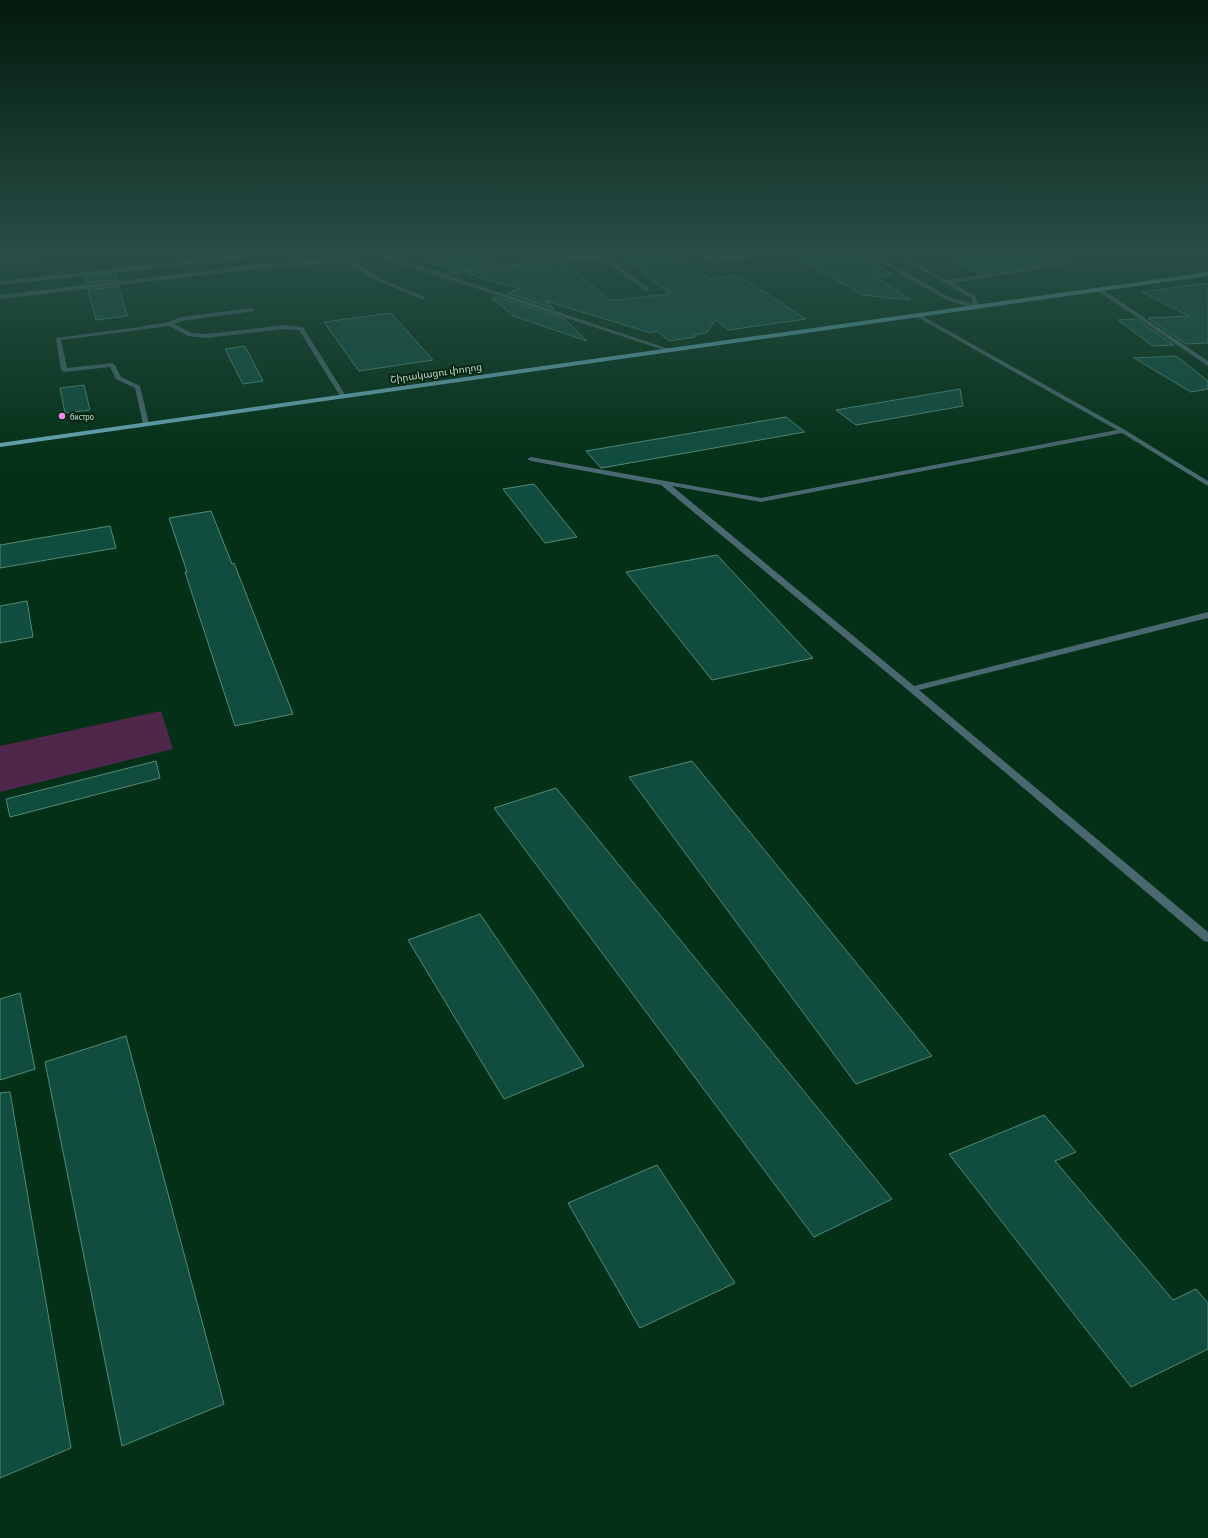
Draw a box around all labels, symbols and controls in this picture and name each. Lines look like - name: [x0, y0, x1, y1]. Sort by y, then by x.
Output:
- street label: Շիրակացու փողոց: [389, 360, 483, 386]
- place label: бистро: [70, 410, 94, 423]
- marker: бистро: [57, 411, 67, 421]

